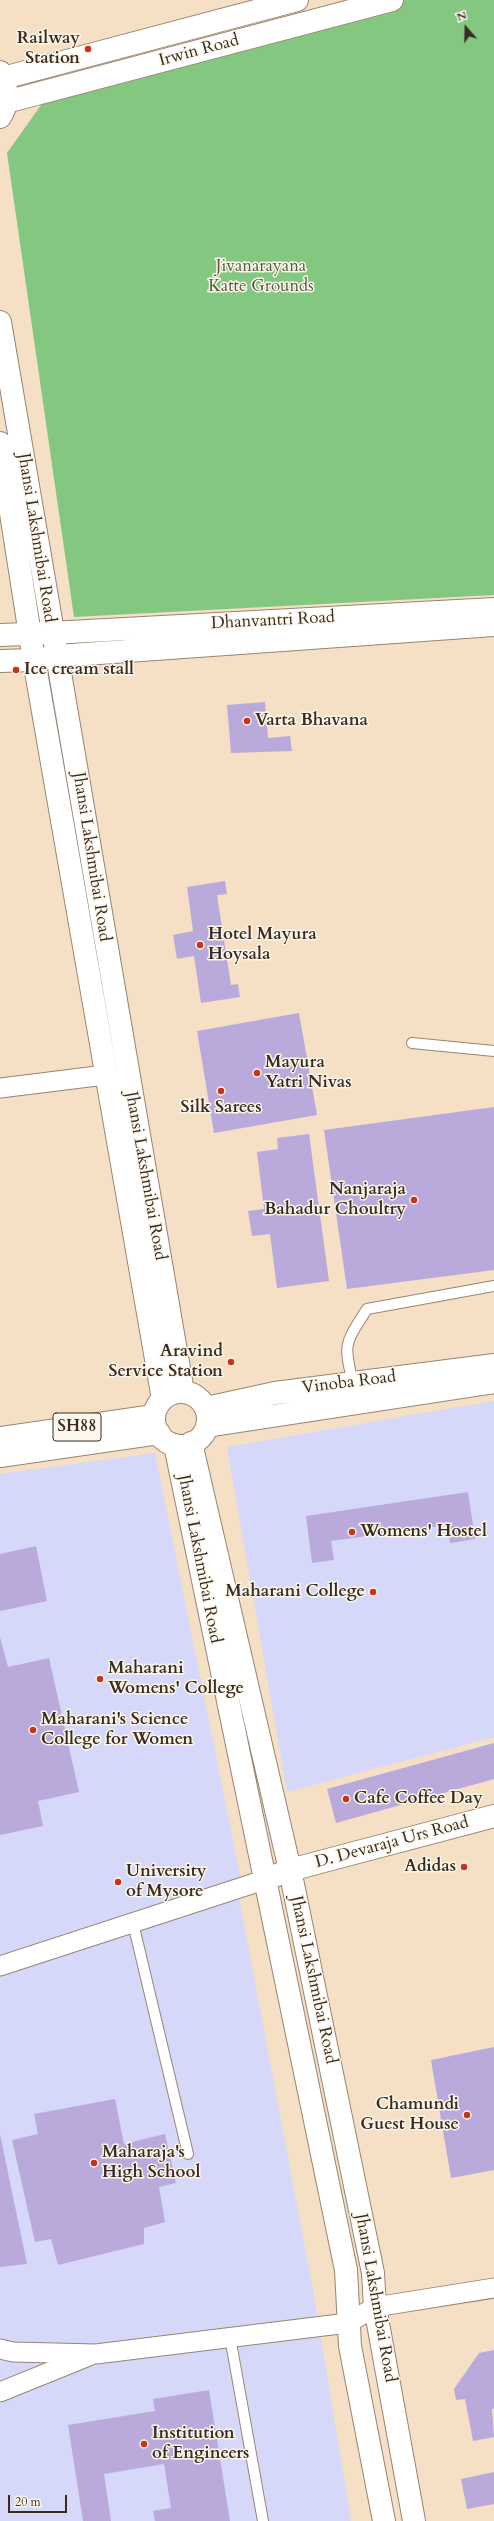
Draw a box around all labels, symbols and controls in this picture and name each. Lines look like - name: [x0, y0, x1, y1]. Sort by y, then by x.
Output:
- north arrow: [446, 8, 486, 48]
- text: N: [455, 8, 469, 25]
- place label: Railway Station: [17, 29, 80, 69]
- street label: Irwin Road: [157, 31, 241, 71]
- marker: Railway Station: [83, 44, 93, 54]
- park label: Jivanarayana Katte Grounds: [208, 257, 314, 297]
- street label: Jhansi Lakshmibai Road: [13, 452, 59, 624]
- street label: Dhanvantri Road: [211, 608, 335, 634]
- place label: Ice cream stall: [24, 660, 134, 680]
- marker: Ice cream stall: [11, 665, 21, 675]
- place label: Varta Bhavana: [255, 711, 368, 731]
- marker: Varta Bhavana: [242, 716, 252, 726]
- street label: Jhansi Lakshmibai Road: [68, 771, 114, 943]
- place label: Hotel Mayura Hoysala: [208, 925, 317, 965]
- marker: Hotel Mayura Hoysala: [195, 940, 205, 950]
- place label: Mayura Yatri Nivas: [265, 1053, 351, 1093]
- marker: Mayura Yatri Nivas: [252, 1068, 262, 1078]
- marker: Silk Sarees: [216, 1086, 226, 1096]
- street label: Jhansi Lakshmibai Road: [120, 1090, 170, 1262]
- place label: Silk Sarees: [181, 1098, 261, 1118]
- place label: Nanjaraja Bahadur Choultry: [264, 1180, 406, 1220]
- marker: Nanjaraja Bahadur Choultry: [409, 1195, 419, 1205]
- place label: Aravind Service Station: [109, 1342, 223, 1382]
- marker: Aravind Service Station: [226, 1357, 236, 1367]
- street label: Vinoba Road: [301, 1367, 397, 1399]
- road number: SH88: [53, 1413, 101, 1441]
- street label: Jhansi Lakshmibai Road: [173, 1473, 225, 1645]
- place label: Womens' Hostel: [360, 1522, 487, 1542]
- marker: Womens' Hostel: [347, 1527, 357, 1537]
- place label: Maharani College: [225, 1582, 365, 1602]
- marker: Maharani College: [368, 1587, 378, 1597]
- place label: Maharani Womens' College: [108, 1659, 244, 1699]
- marker: Maharani Womens' College: [95, 1674, 105, 1684]
- place label: Maharani's Science College for Women: [41, 1710, 193, 1750]
- marker: Maharani's Science College for Women: [28, 1725, 38, 1735]
- place label: Cafe Coffee Day: [354, 1789, 483, 1809]
- marker: Cafe Coffee Day: [341, 1794, 351, 1804]
- street label: D. Devaraja Urs Road: [313, 1813, 471, 1873]
- place label: Adidas: [404, 1857, 456, 1877]
- place label: University of Mysore: [126, 1862, 207, 1902]
- marker: Adidas: [459, 1862, 469, 1872]
- marker: University of Mysore: [113, 1877, 123, 1887]
- street label: Jhansi Lakshmibai Road: [285, 1894, 341, 2066]
- place label: Chamundi Guest House: [360, 2095, 459, 2135]
- marker: Chamundi Guest House: [462, 2110, 472, 2120]
- place label: Maharaja's High School: [102, 2143, 200, 2183]
- marker: Maharaja's High School: [89, 2158, 99, 2168]
- street label: Jhansi Lakshmibai Road: [350, 2212, 400, 2384]
- place label: Institution of Engineers: [152, 2424, 249, 2464]
- marker: Institution of Engineers: [139, 2439, 149, 2449]
- scale bar: [10, 2487, 69, 2513]
- text: 20 m: [15, 2494, 41, 2510]

